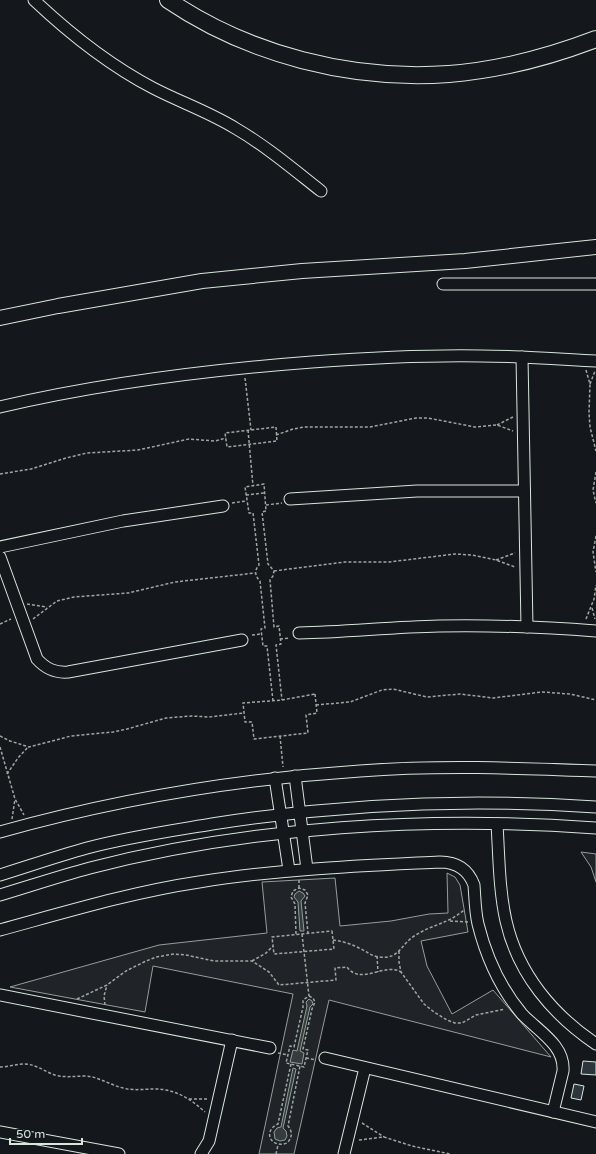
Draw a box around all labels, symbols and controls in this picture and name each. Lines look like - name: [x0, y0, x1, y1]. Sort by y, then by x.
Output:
- scale bar: [10, 1120, 82, 1146]
- text: 50 m: [16, 1127, 45, 1141]

